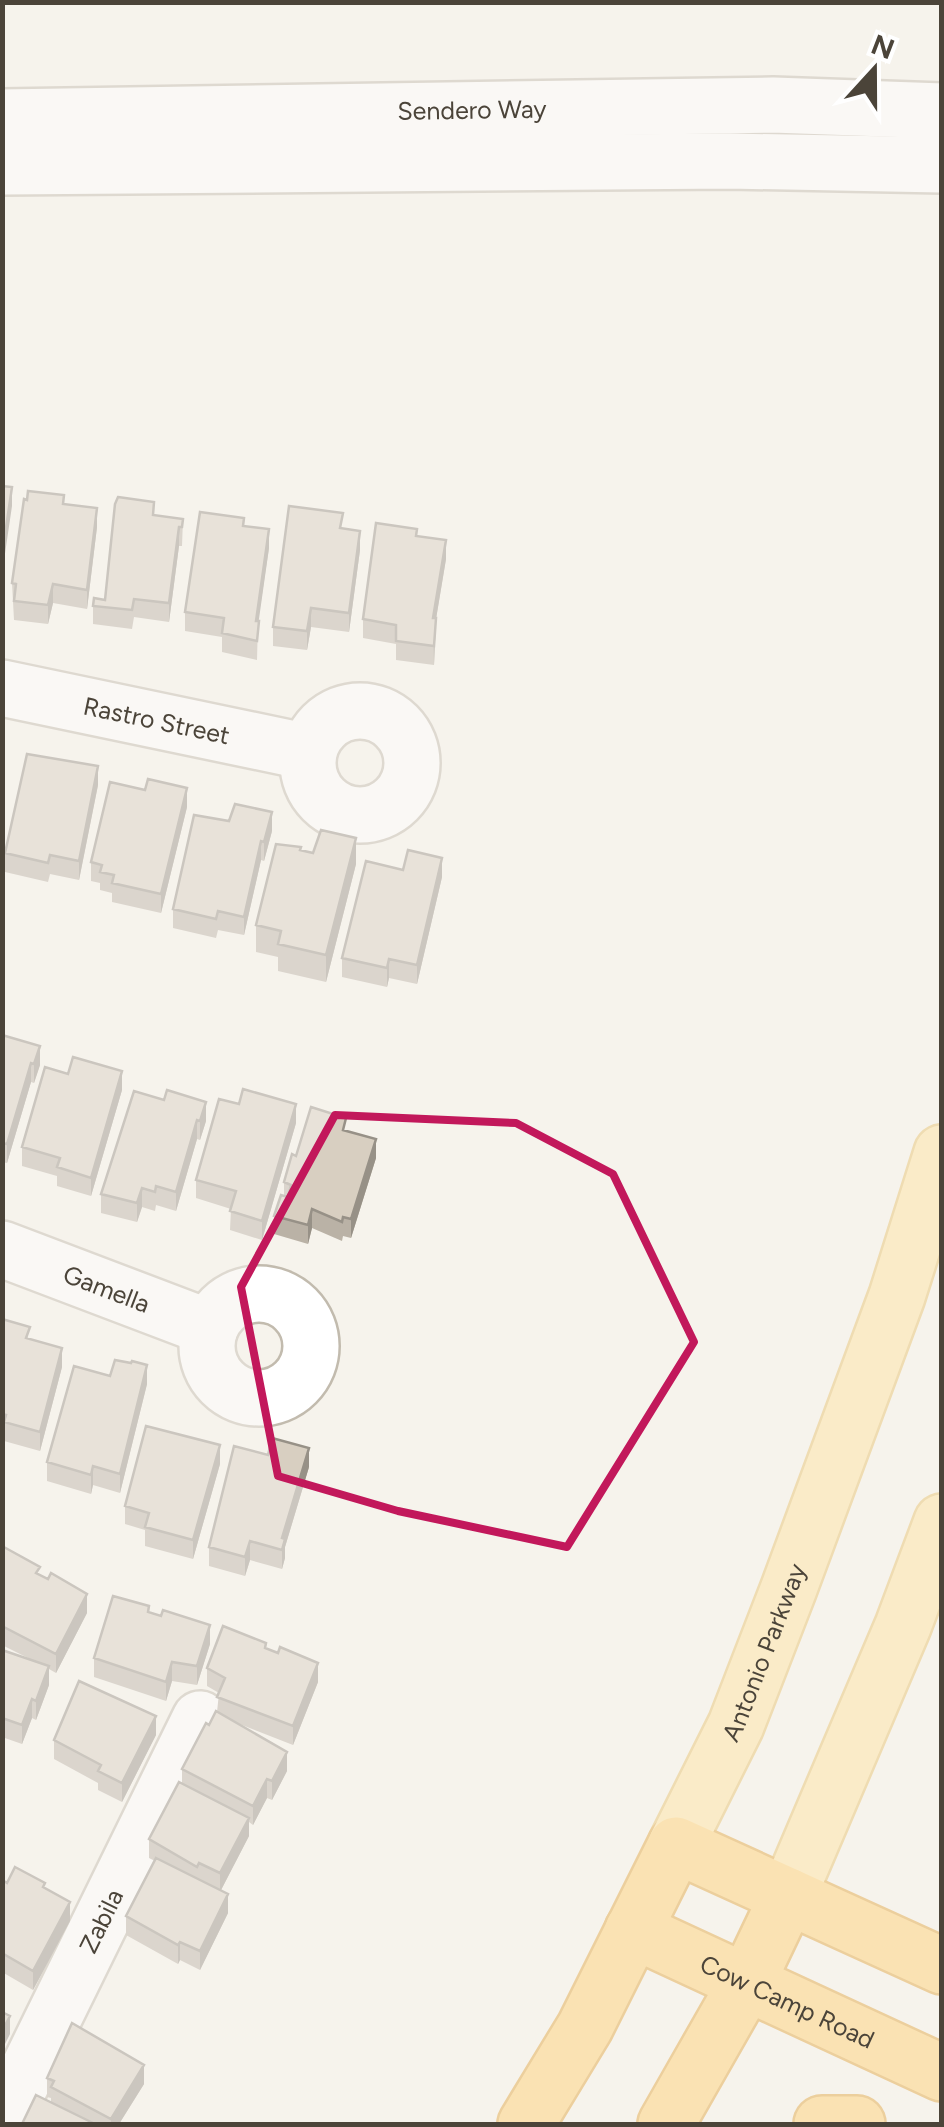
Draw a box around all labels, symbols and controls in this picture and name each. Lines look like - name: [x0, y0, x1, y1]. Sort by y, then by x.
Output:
- north arrow: [824, 20, 924, 120]
- text: N: [867, 27, 899, 66]
- street label: Sendero Way: [397, 94, 547, 126]
- street label: Rastro Street: [81, 690, 233, 750]
- street label: Gamella: [59, 1259, 154, 1319]
- street label: Antonio Parkway: [715, 1559, 812, 1746]
- street label: Zabila: [73, 1884, 129, 1958]
- street label: Cow Camp Road: [695, 1948, 879, 2055]

